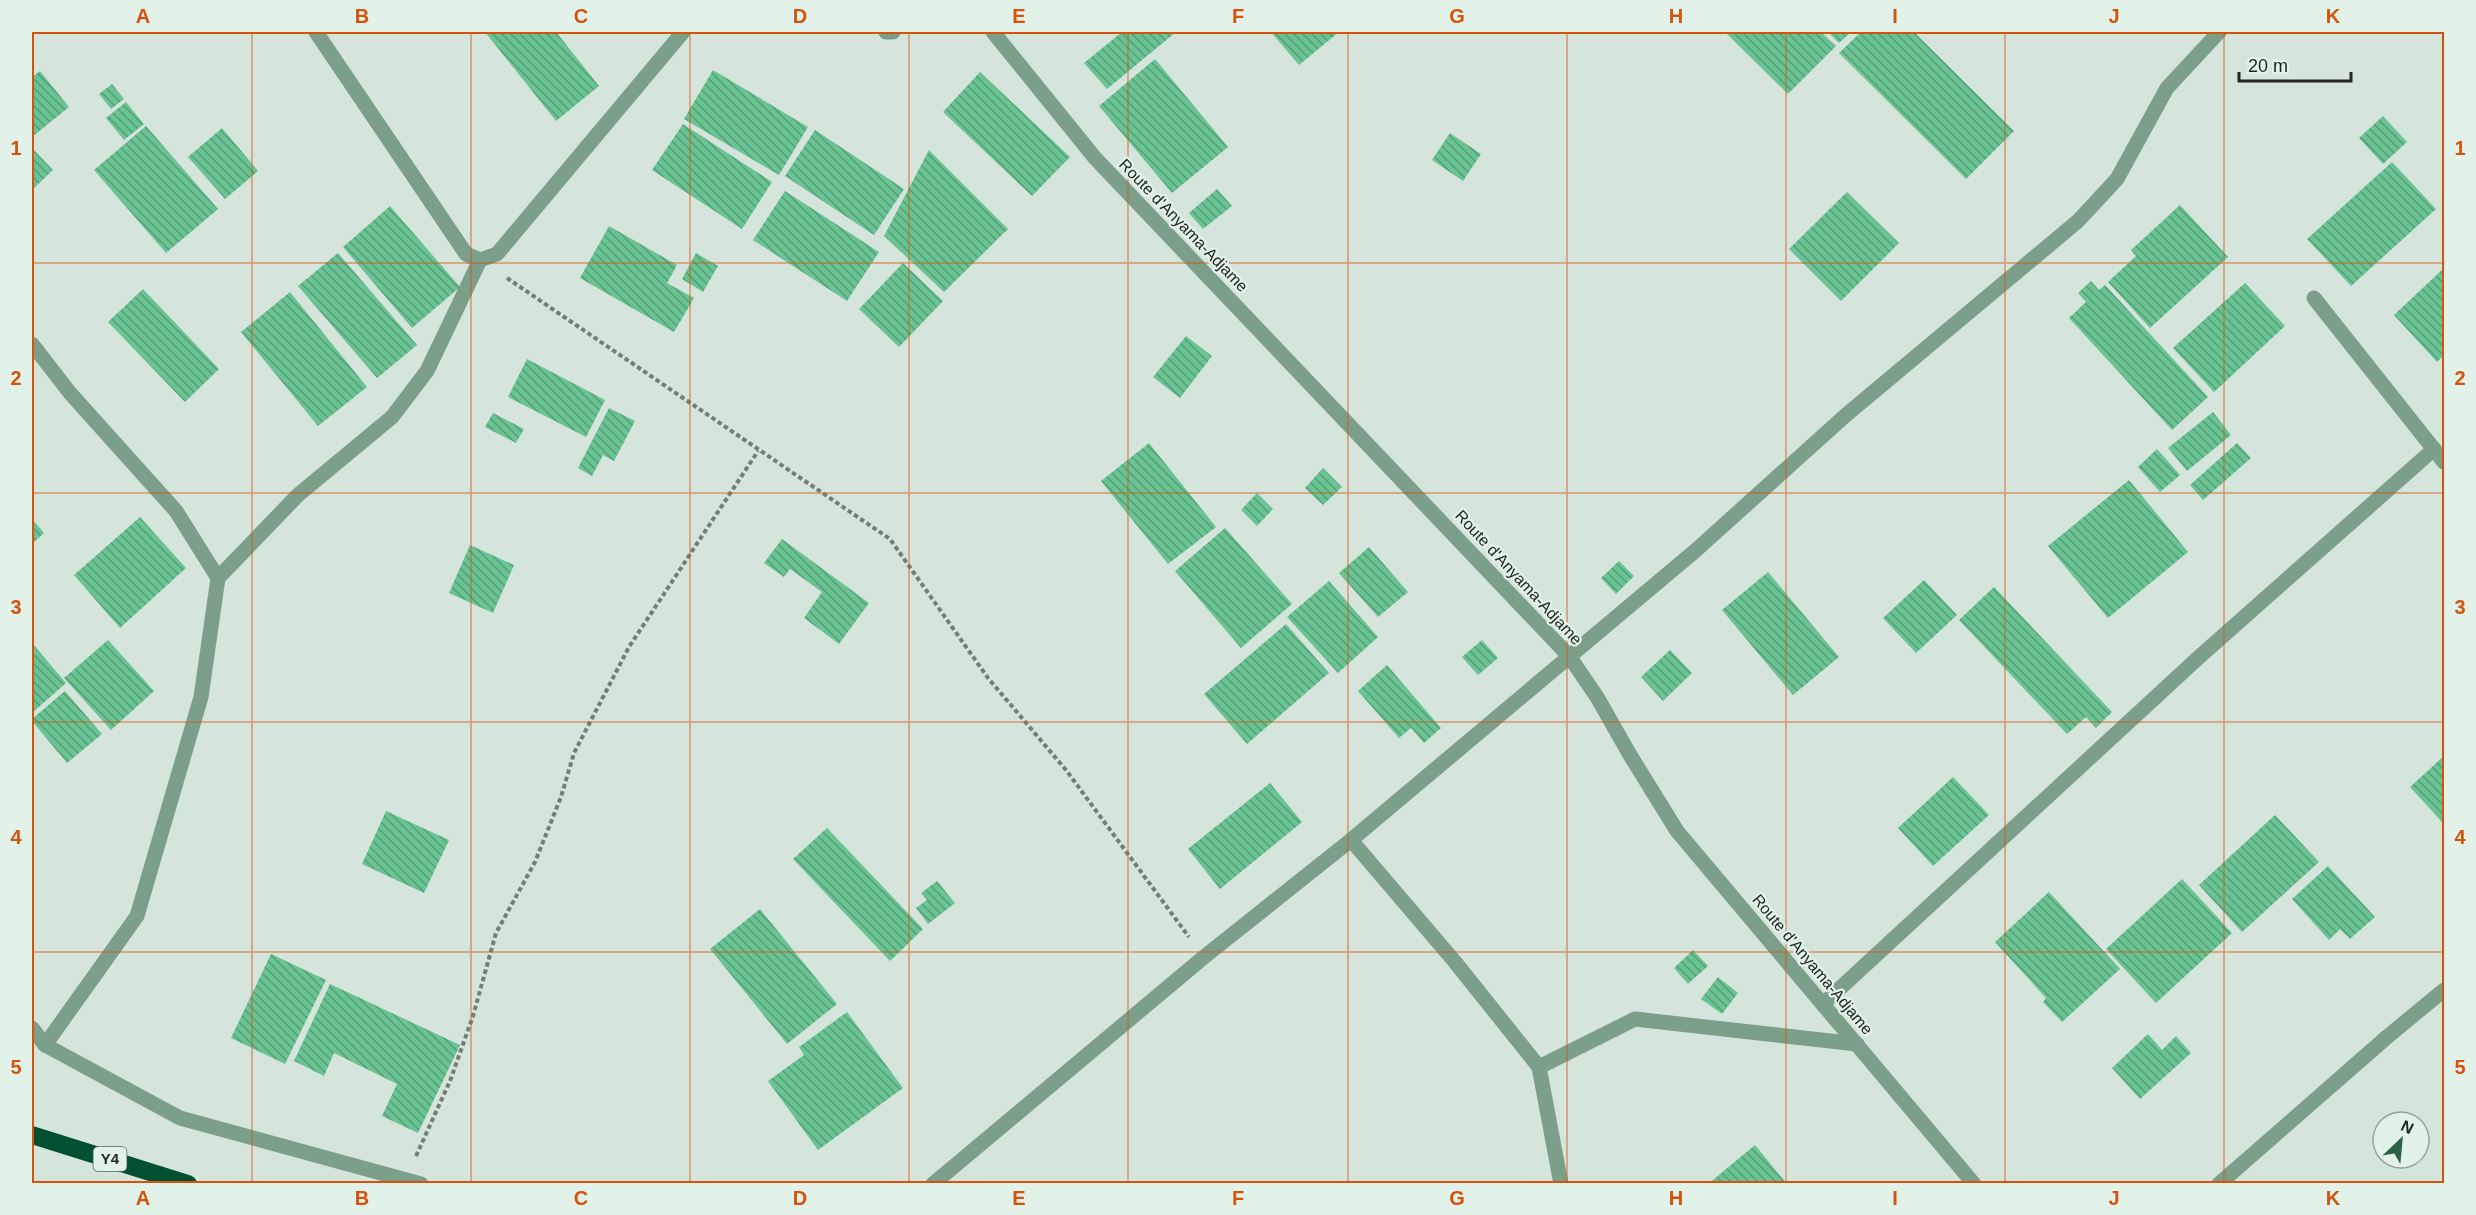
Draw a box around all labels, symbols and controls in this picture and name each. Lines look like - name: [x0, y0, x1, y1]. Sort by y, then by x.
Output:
- text: A: [136, 5, 150, 27]
- text: B: [355, 5, 369, 27]
- text: C: [574, 5, 588, 27]
- text: D: [793, 5, 807, 27]
- text: E: [1012, 5, 1026, 27]
- text: F: [1232, 5, 1244, 27]
- text: G: [1449, 5, 1465, 27]
- text: H: [1669, 5, 1683, 27]
- text: I: [1892, 5, 1898, 27]
- text: J: [2108, 5, 2120, 27]
- text: K: [2326, 5, 2341, 27]
- scale bar: [2239, 45, 2352, 83]
- text: 20 m: [2248, 56, 2288, 76]
- text: 1: [10, 137, 22, 159]
- text: 1: [2454, 137, 2466, 159]
- street label: Route d'Anyama-Adjame: [1116, 156, 1251, 295]
- text: 2: [10, 367, 22, 389]
- text: 2: [2454, 367, 2466, 389]
- street label: Route d'Anyama-Adjame: [1452, 507, 1585, 648]
- text: 3: [10, 596, 22, 618]
- text: 3: [2454, 596, 2466, 618]
- text: 4: [10, 826, 22, 848]
- text: 4: [2454, 826, 2466, 848]
- street label: Route d'Anyama-Adjame: [1749, 891, 1876, 1038]
- text: 5: [10, 1056, 22, 1078]
- text: 5: [2454, 1056, 2466, 1078]
- north arrow: [2371, 1110, 2431, 1170]
- text: N: [2398, 1117, 2416, 1137]
- road number: Y4: [94, 1147, 126, 1171]
- text: A: [136, 1187, 150, 1209]
- text: B: [355, 1187, 369, 1209]
- text: C: [574, 1187, 588, 1209]
- text: D: [793, 1187, 807, 1209]
- text: E: [1012, 1187, 1026, 1209]
- text: F: [1232, 1187, 1244, 1209]
- text: G: [1449, 1187, 1465, 1209]
- text: H: [1669, 1187, 1683, 1209]
- text: I: [1892, 1187, 1898, 1209]
- text: J: [2108, 1187, 2120, 1209]
- text: K: [2326, 1187, 2341, 1209]

